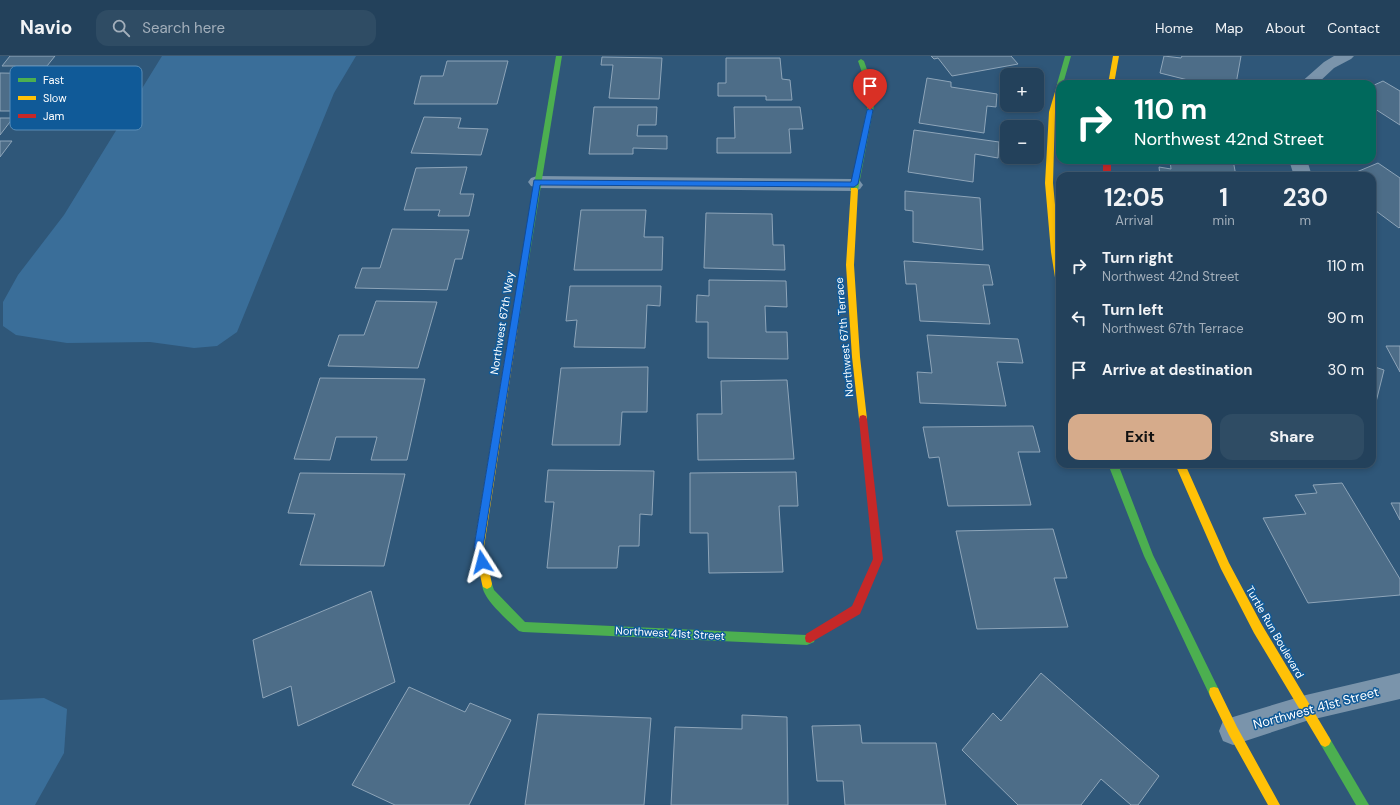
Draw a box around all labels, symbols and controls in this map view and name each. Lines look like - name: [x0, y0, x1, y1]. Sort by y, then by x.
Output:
- search box: [96, 10, 376, 46]
- text: Navio: [20, 15, 72, 40]
- icon: search: [110, 17, 132, 39]
- text: Search here: [142, 18, 225, 38]
- text: Home: [1155, 19, 1193, 37]
- text: Map: [1215, 19, 1243, 37]
- text: About: [1265, 19, 1305, 37]
- text: Contact: [1327, 19, 1380, 37]
- legend: [10, 66, 142, 130]
- map controls: [1000, 68, 1044, 164]
- button: +: [1000, 68, 1044, 112]
- pin: [853, 69, 887, 110]
- text: Fast: [43, 73, 64, 87]
- icon: arrive: [859, 75, 881, 97]
- text: Slow: [43, 91, 67, 105]
- text: 110 m: [1134, 91, 1207, 128]
- icon: right: [1068, 96, 1120, 148]
- text: Jam: [43, 109, 64, 123]
- button: −: [1000, 120, 1044, 164]
- text: Northwest 42nd Street: [1134, 127, 1324, 151]
- text: 12:05: [1104, 182, 1165, 213]
- text: 1: [1219, 182, 1228, 213]
- text: 230: [1283, 182, 1328, 213]
- text: Arrival: [1115, 212, 1153, 229]
- text: min: [1213, 212, 1235, 229]
- text: m: [1300, 212, 1311, 229]
- text: Turn right: [1102, 248, 1173, 268]
- icon: right: [1068, 255, 1090, 277]
- text: 110 m: [1327, 256, 1364, 276]
- text: Northwest 42nd Street: [1102, 268, 1239, 285]
- street label: Northwest 67th Way: [487, 271, 517, 375]
- street label: Northwest 67th Terrace: [832, 277, 856, 397]
- text: Turn left: [1102, 300, 1163, 320]
- icon: left: [1068, 307, 1090, 329]
- text: 90 m: [1327, 308, 1364, 328]
- text: Northwest 67th Terrace: [1102, 320, 1244, 337]
- icon: arrive: [1068, 359, 1090, 381]
- text: Arrive at destination: [1102, 360, 1253, 380]
- text: 30 m: [1328, 360, 1364, 380]
- button: Exit: [1068, 414, 1212, 460]
- button: Share: [1220, 414, 1364, 460]
- position arrow: [461, 541, 503, 583]
- street label: Turtle Run Boulevard: [1243, 583, 1307, 681]
- street label: Northwest 41st Street: [615, 623, 725, 643]
- street label: Northwest 41st Street: [1251, 683, 1381, 733]

